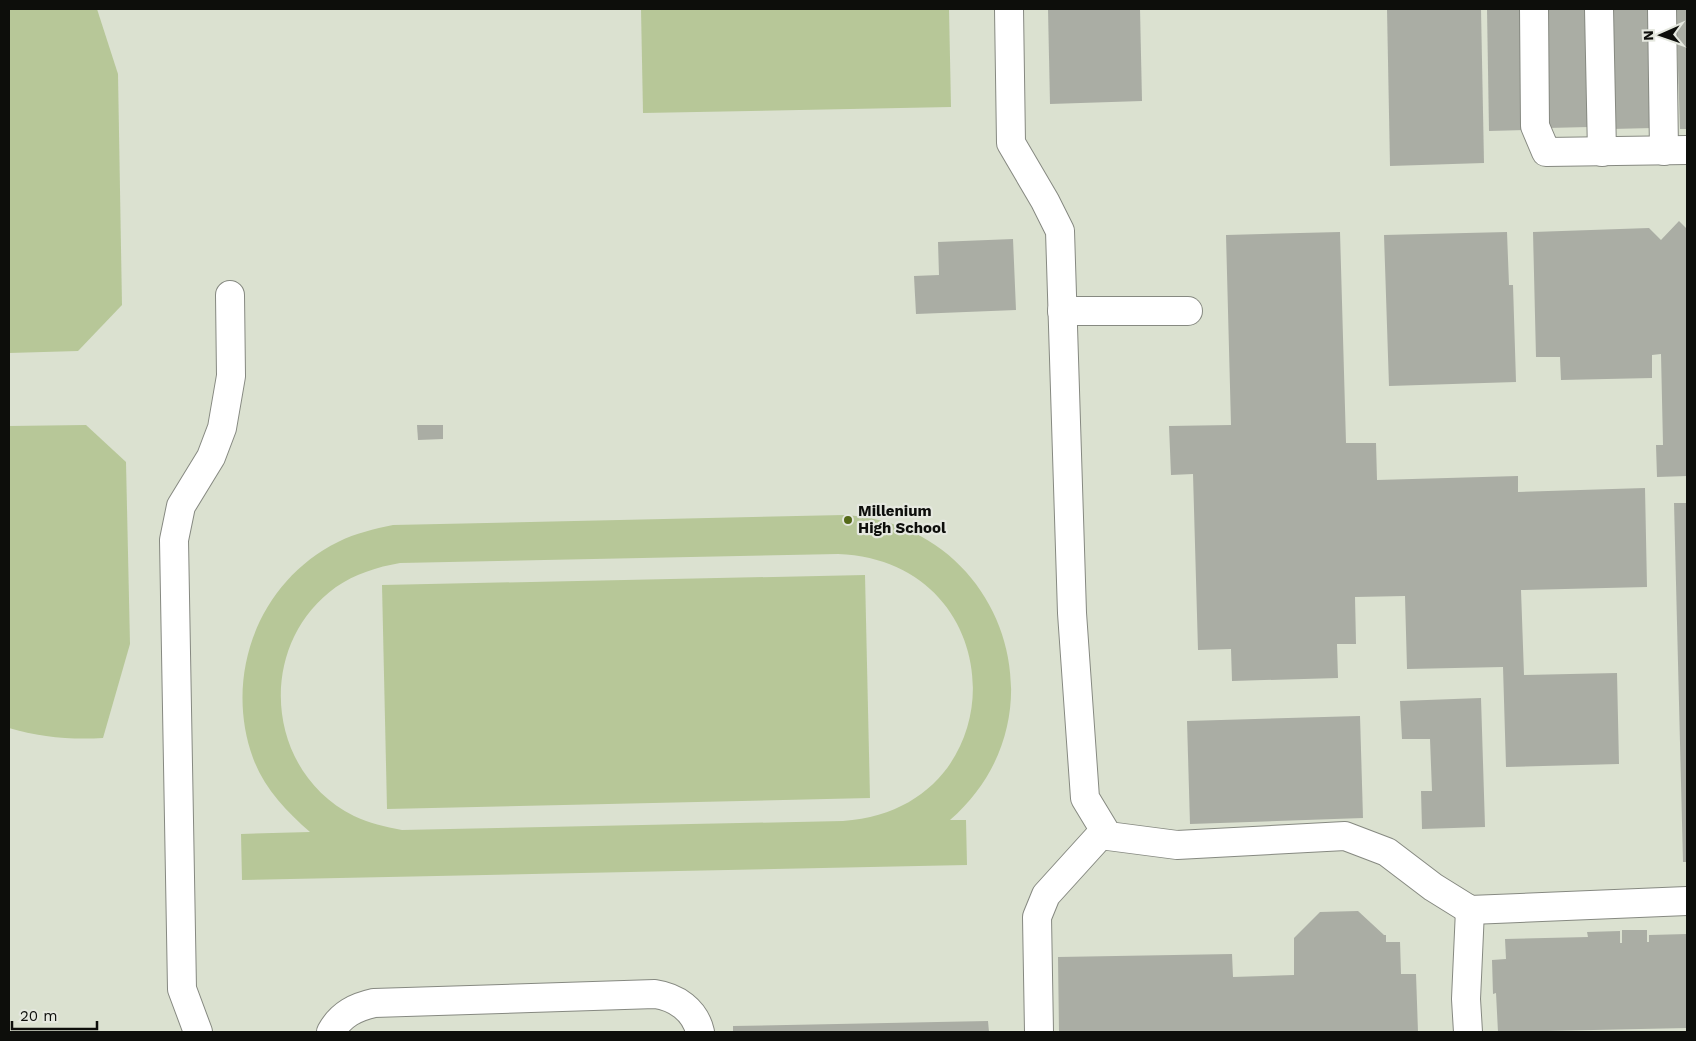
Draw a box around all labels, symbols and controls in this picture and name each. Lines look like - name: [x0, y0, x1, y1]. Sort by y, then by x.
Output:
- north arrow: [1636, 10, 1686, 60]
- text: N: [1640, 30, 1656, 41]
- place label: Millenium High School: [858, 502, 946, 537]
- marker: Millenium High School: [842, 514, 854, 526]
- scale bar: [12, 998, 98, 1030]
- text: 20 m: [20, 1007, 58, 1025]

